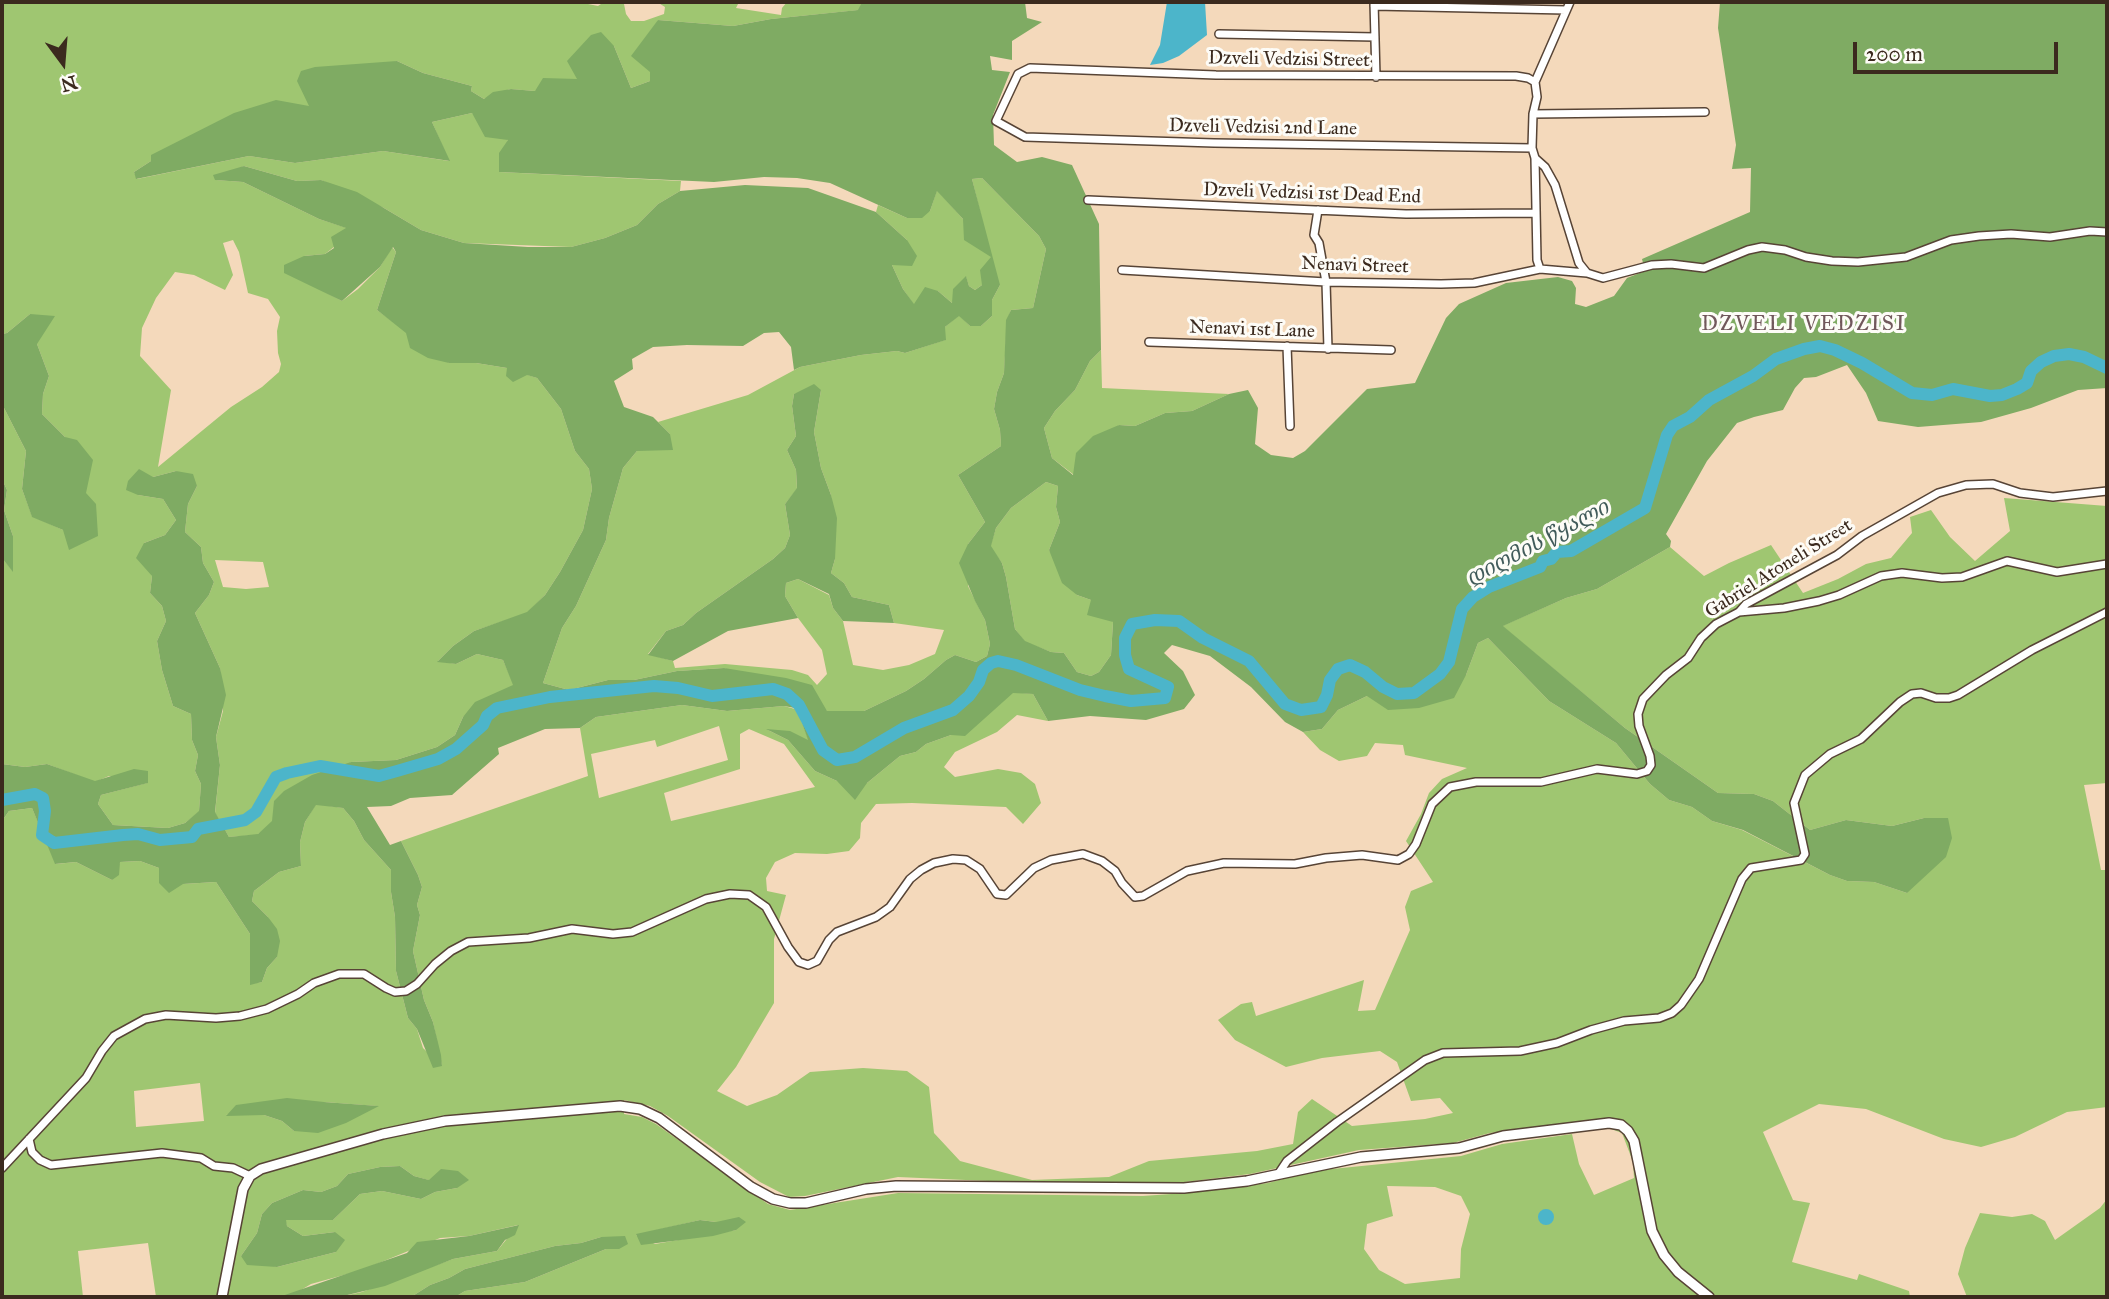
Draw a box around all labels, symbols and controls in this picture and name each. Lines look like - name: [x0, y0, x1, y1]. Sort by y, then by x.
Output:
- north arrow: [28, 28, 98, 98]
- scale bar: [1857, 28, 2062, 72]
- text: 200 m: [1866, 41, 1923, 67]
- street label: Dzveli Vedzisi Street: [1208, 47, 1370, 73]
- text: N: [58, 70, 80, 97]
- street label: Dzveli Vedzisi 2nd Lane: [1169, 115, 1357, 141]
- street label: Dzveli Vedzisi 1st Dead End: [1203, 179, 1421, 209]
- street label: Nenavi Street: [1301, 253, 1409, 279]
- district label: DZVELI VEDZISI: [1703, 312, 1905, 338]
- street label: Nenavi 1st Lane: [1189, 316, 1315, 344]
- water label: დიღმის წყალი: [1462, 496, 1614, 592]
- street label: Gabriel Atoneli Street: [1701, 514, 1857, 624]

